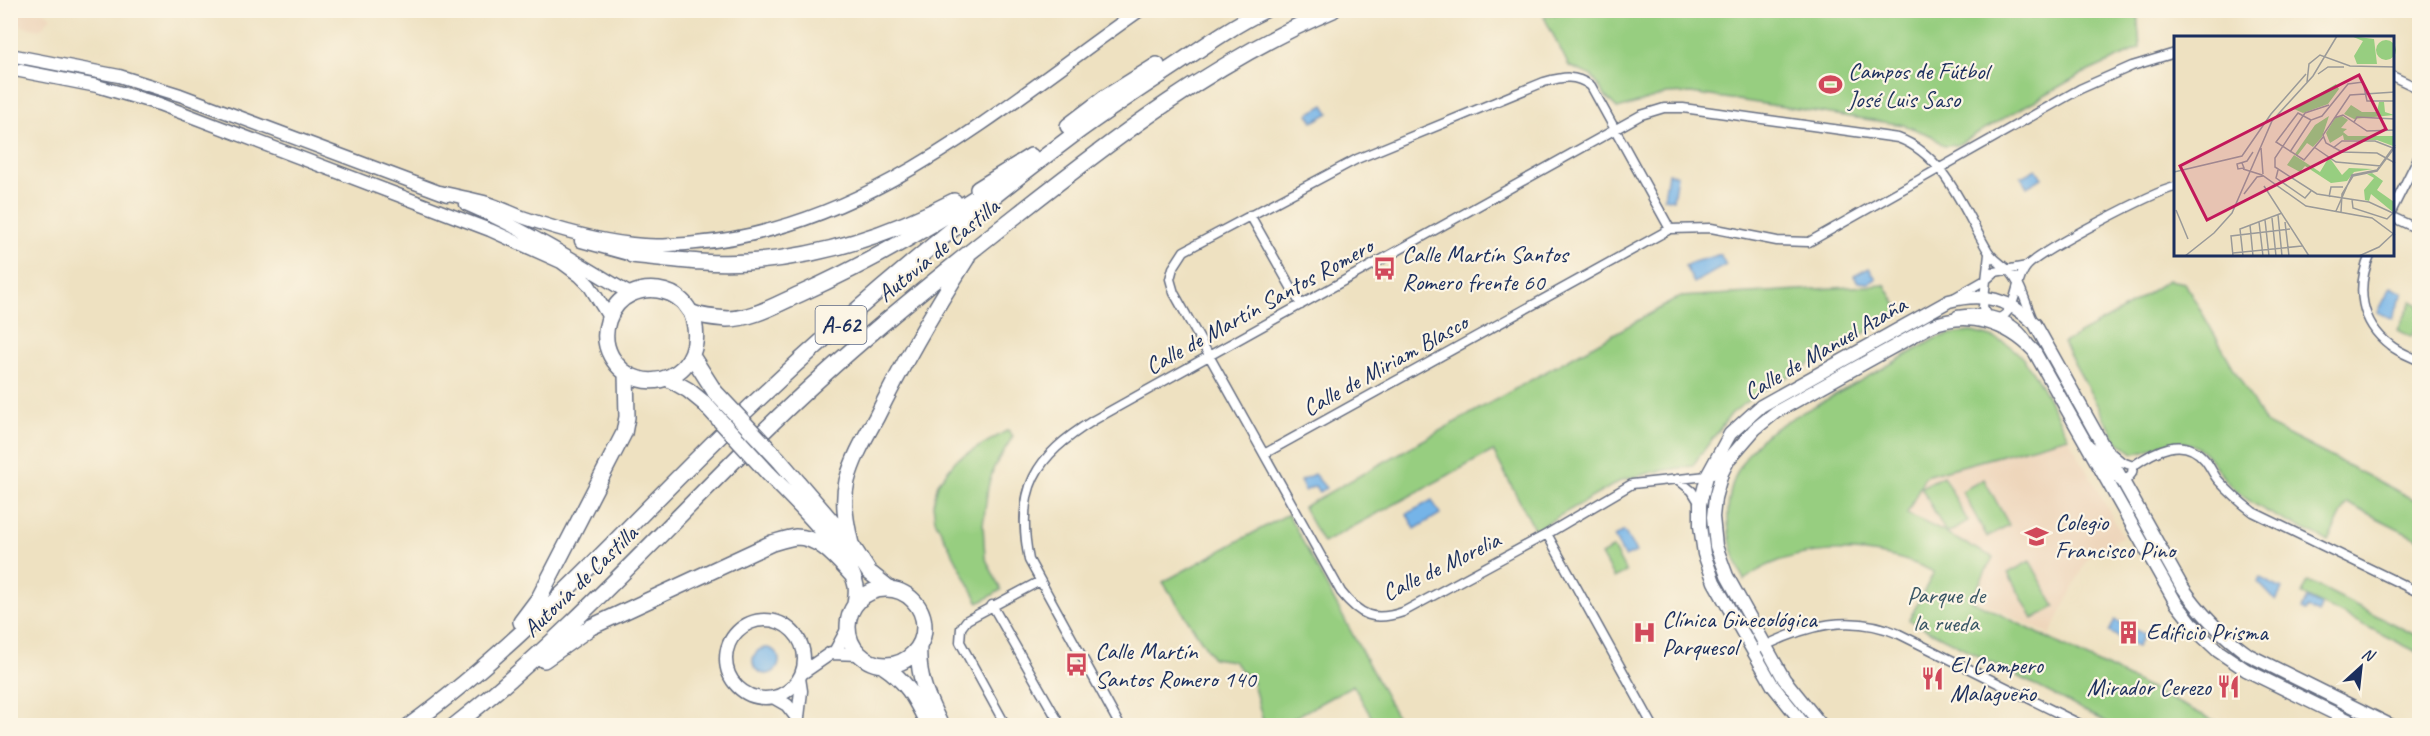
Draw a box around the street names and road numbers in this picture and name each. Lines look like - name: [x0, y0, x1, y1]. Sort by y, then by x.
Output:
- street label: Autovía de Castilla: [871, 191, 1006, 308]
- street label: Calle de Martín Santos Romero: [1140, 230, 1380, 381]
- street label: Calle de Manuel Azaña: [1738, 288, 1913, 407]
- road number: A-62: [816, 306, 866, 344]
- street label: Calle de Miriam Blasco: [1297, 306, 1475, 423]
- street label: Autovía de Castilla: [516, 518, 645, 643]
- street label: Calle de Morelia: [1377, 524, 1506, 607]

